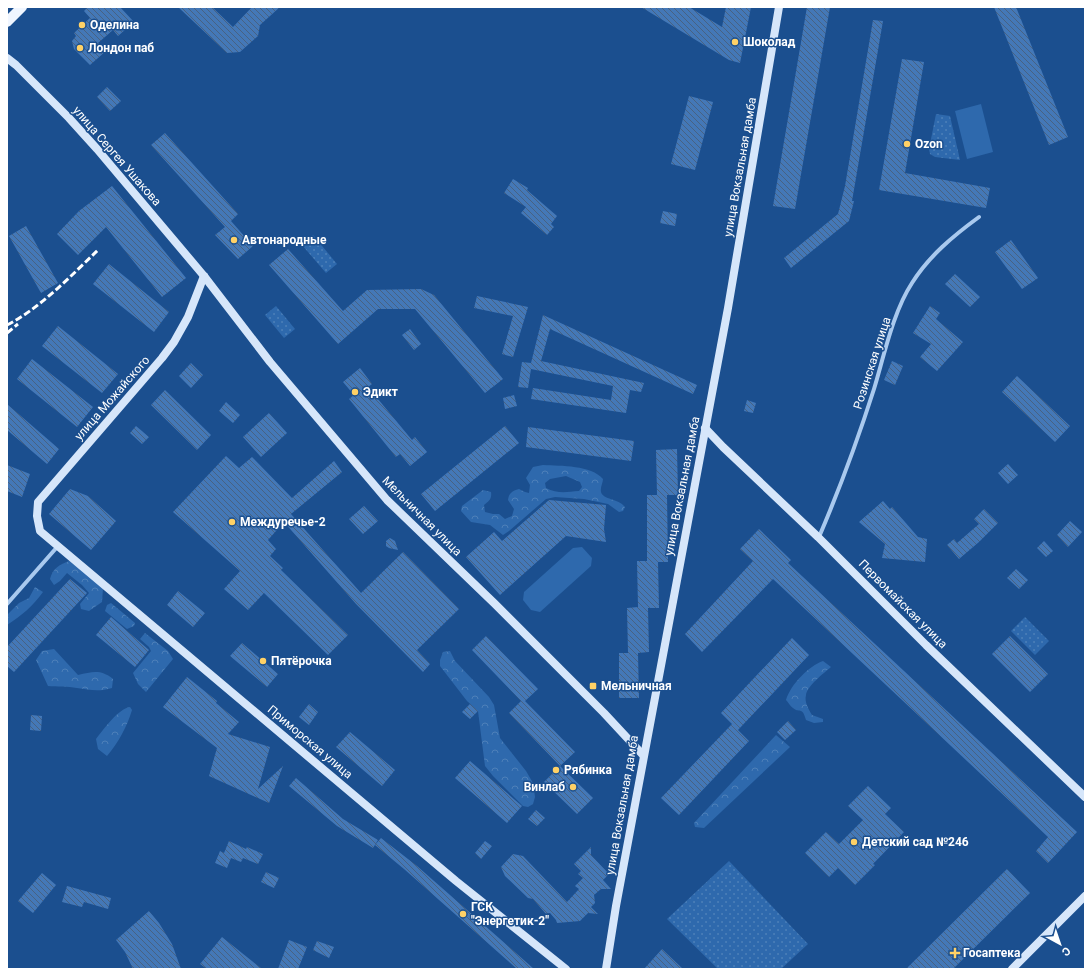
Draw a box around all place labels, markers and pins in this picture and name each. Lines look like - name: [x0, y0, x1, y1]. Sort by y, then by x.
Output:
- place label: Оделина: [90, 18, 140, 32]
- marker: Оделина: [77, 20, 87, 30]
- place label: Шоколад: [743, 35, 796, 49]
- marker: Шоколад: [730, 37, 740, 47]
- place label: Лондон паб: [88, 41, 154, 55]
- marker: Лондон паб: [75, 43, 85, 53]
- place label: Ozon: [915, 137, 943, 151]
- marker: Ozon: [902, 139, 912, 149]
- place label: Автонародные: [242, 233, 327, 247]
- marker: Автонародные: [229, 235, 239, 245]
- place label: Эдикт: [363, 385, 398, 399]
- marker: Эдикт: [350, 387, 360, 397]
- place label: Междуречье-2: [240, 515, 326, 529]
- marker: Междуречье-2: [227, 517, 237, 527]
- place label: Пятёрочка: [271, 654, 332, 668]
- marker: Пятёрочка: [258, 656, 268, 666]
- place label: Мельничная: [601, 679, 672, 693]
- marker: Мельничная: [588, 681, 598, 691]
- place label: Рябинка: [564, 763, 613, 777]
- marker: Рябинка: [551, 765, 561, 775]
- place label: Винлаб: [524, 780, 565, 794]
- marker: Винлаб: [568, 782, 578, 792]
- place label: Детский сад №246: [862, 835, 969, 849]
- marker: Детский сад №246: [849, 837, 859, 847]
- place label: ГСК "Энергетик-2": [471, 900, 549, 928]
- marker: ГСК "Энергетик-2": [458, 909, 468, 919]
- place label: Госаптека: [963, 946, 1021, 960]
- marker: Госаптека: [950, 948, 960, 958]

